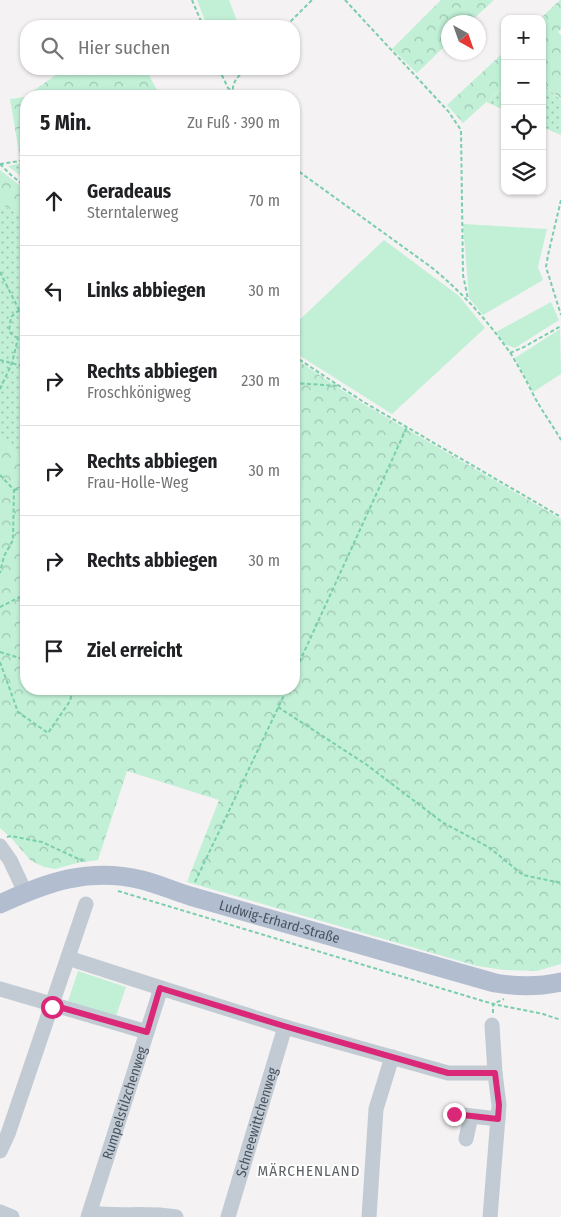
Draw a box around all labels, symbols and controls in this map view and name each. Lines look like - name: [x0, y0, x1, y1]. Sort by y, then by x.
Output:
- north arrow: [441, 15, 486, 60]
- map controls: [501, 15, 546, 195]
- button: +: [501, 15, 546, 60]
- search box: [20, 20, 300, 75]
- icon: search: [38, 34, 66, 62]
- text: Hier suchen: [78, 36, 170, 59]
- button: −: [501, 60, 546, 105]
- button: locate: [501, 105, 546, 150]
- text: 5 Min.: [40, 110, 91, 136]
- text: Zu Fuß · 390 m: [187, 113, 280, 132]
- button: layers: [501, 150, 546, 195]
- text: Geradeaus: [87, 180, 171, 203]
- icon: ahead: [40, 187, 68, 215]
- text: 70 m: [249, 191, 280, 210]
- text: Sterntalerweg: [87, 203, 178, 222]
- icon: left: [40, 277, 68, 305]
- text: Links abbiegen: [87, 279, 206, 302]
- text: 30 m: [248, 281, 280, 300]
- text: Rechts abbiegen: [87, 360, 217, 383]
- icon: right: [40, 367, 68, 395]
- text: 230 m: [241, 371, 280, 390]
- text: Froschkönigweg: [87, 383, 191, 402]
- text: Rechts abbiegen: [87, 450, 217, 473]
- icon: right: [40, 457, 68, 485]
- text: 30 m: [248, 461, 280, 480]
- text: Frau-Holle-Weg: [87, 473, 188, 492]
- icon: right: [40, 547, 68, 575]
- text: Rechts abbiegen: [87, 549, 217, 572]
- text: 30 m: [248, 551, 280, 570]
- icon: arrive: [40, 637, 68, 665]
- text: Ziel erreicht: [87, 639, 183, 662]
- street label: Ludwig-Erhard-Straße: [217, 896, 342, 947]
- route start: [41, 996, 64, 1019]
- street label: Rumpelstilzchenweg: [98, 1044, 151, 1161]
- street label: Schneewittchenweg: [232, 1065, 281, 1179]
- route end: [443, 1103, 466, 1126]
- district label: MÄRCHENLAND: [258, 1162, 360, 1180]

